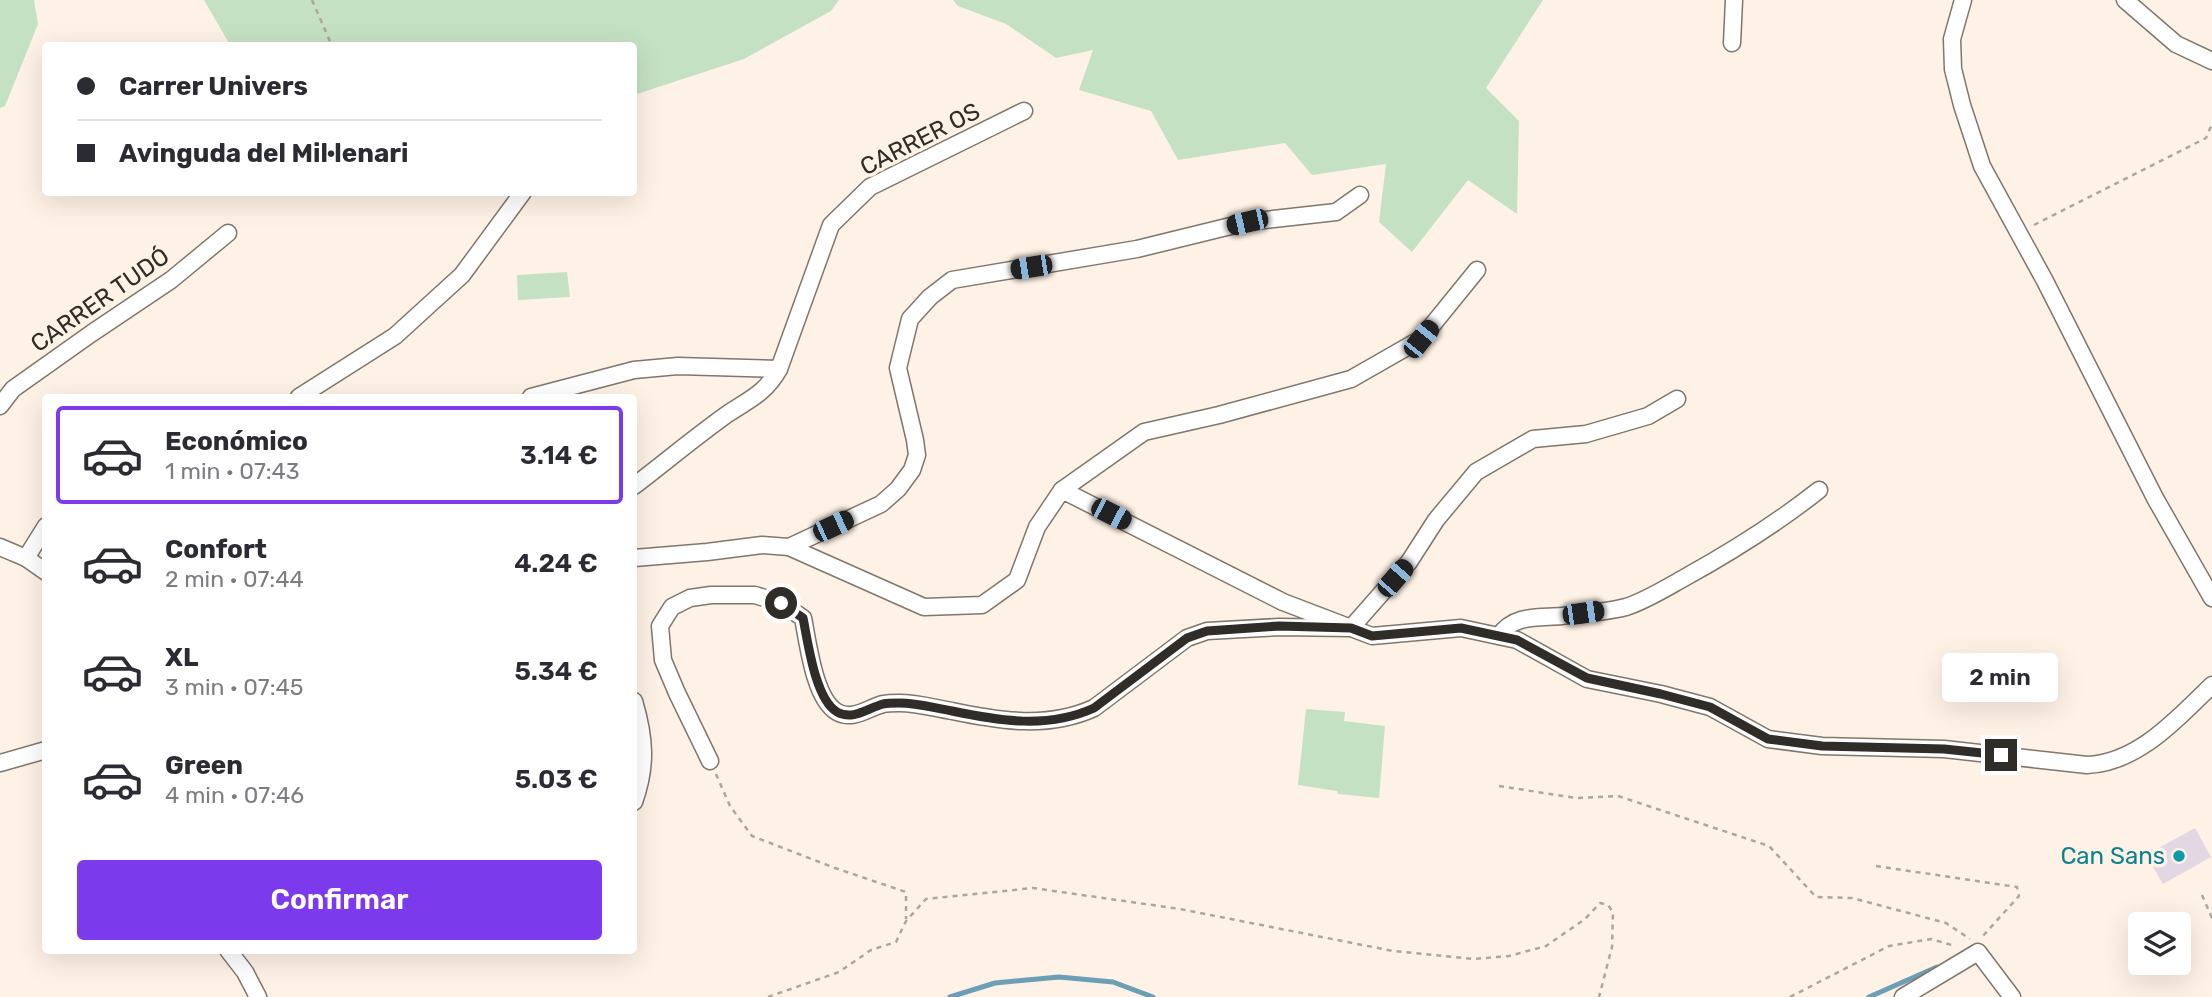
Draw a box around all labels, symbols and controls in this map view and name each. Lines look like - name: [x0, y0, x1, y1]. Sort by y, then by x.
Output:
- text: Carrer Univers: [119, 71, 308, 102]
- street label: CARRER OS: [855, 97, 985, 181]
- text: Avinguda del Mil·lenari: [119, 138, 409, 169]
- car: [1225, 207, 1270, 237]
- street label: CARRER TUDÓ: [25, 242, 175, 358]
- car: [1009, 253, 1054, 281]
- car: [1400, 316, 1443, 362]
- icon: car: [81, 424, 144, 487]
- text: Económico: [165, 426, 308, 457]
- text: 3.14 €: [520, 440, 598, 471]
- text: 1 min · 07:43: [165, 457, 300, 485]
- car: [1088, 495, 1135, 533]
- car: [810, 508, 857, 544]
- icon: car: [81, 532, 144, 595]
- text: Confort: [165, 534, 267, 565]
- text: 4.24 €: [514, 548, 598, 579]
- car: [1374, 555, 1417, 601]
- text: 2 min · 07:44: [165, 565, 304, 593]
- route start: [765, 587, 797, 619]
- car: [1561, 600, 1606, 626]
- icon: car: [81, 640, 144, 703]
- text: XL: [165, 642, 198, 673]
- callout: 2 min: [1943, 654, 2059, 702]
- text: 5.34 €: [515, 656, 598, 687]
- text: 2 min: [1969, 663, 2031, 691]
- text: 3 min · 07:45: [165, 673, 304, 701]
- route end: [1985, 739, 2017, 771]
- icon: car: [81, 748, 144, 811]
- text: Green: [165, 750, 243, 781]
- text: 5.03 €: [515, 764, 598, 795]
- text: 4 min · 07:46: [165, 781, 304, 809]
- place label: Can Sans: [2060, 842, 2165, 870]
- marker: Can Sans: [2171, 848, 2187, 864]
- button: Confirmar: [77, 860, 602, 940]
- map controls: [2128, 912, 2191, 975]
- button: layers: [2128, 912, 2191, 975]

